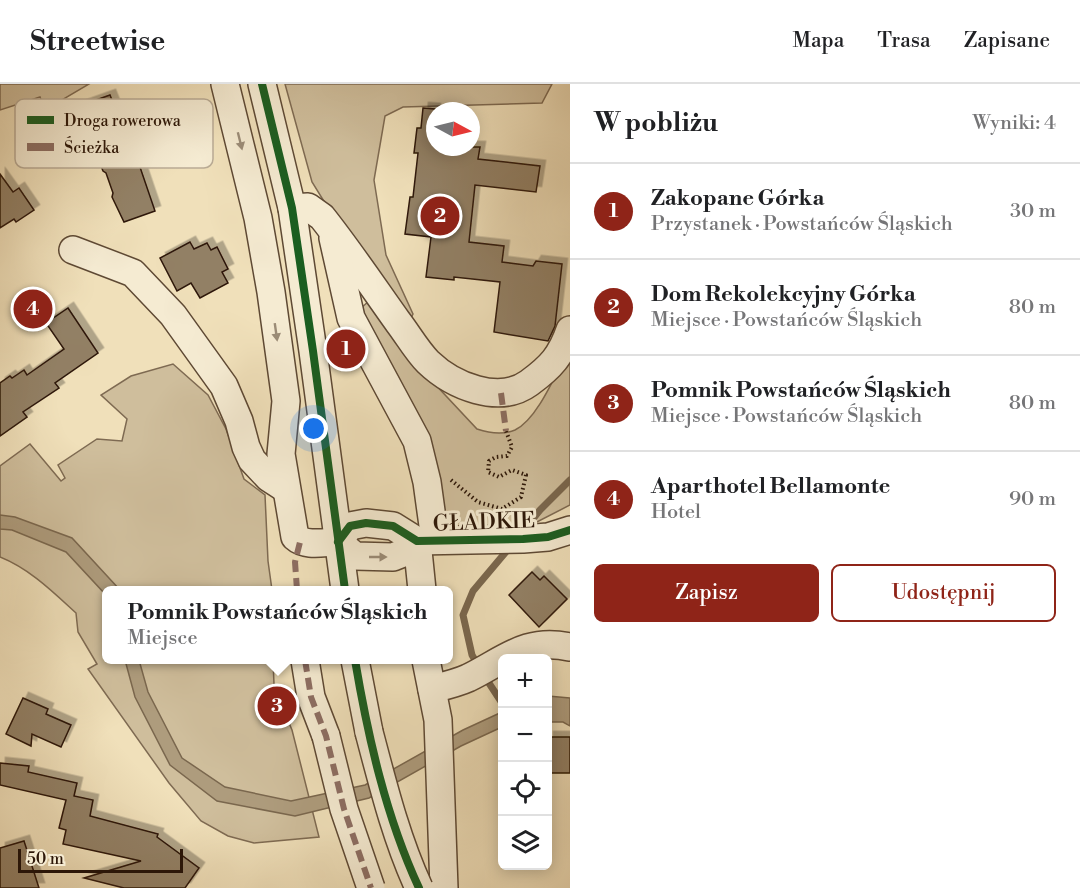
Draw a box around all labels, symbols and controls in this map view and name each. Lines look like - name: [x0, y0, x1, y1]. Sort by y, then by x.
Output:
- text: Streetwise: [30, 24, 165, 59]
- text: Mapa: [792, 28, 844, 54]
- text: Trasa: [877, 28, 931, 54]
- text: Zapisane: [964, 28, 1050, 54]
- legend: [15, 99, 213, 168]
- north arrow: [426, 102, 480, 156]
- text: W pobliżu: [594, 107, 718, 139]
- text: Droga rowerowa: [64, 111, 182, 131]
- text: Wyniki: 4: [972, 111, 1056, 136]
- one-way arrow: [236, 131, 246, 150]
- text: Ścieżka: [64, 136, 120, 158]
- text: Zakopane Górka: [651, 185, 824, 212]
- pin: 2: [420, 194, 460, 238]
- text: 1: [609, 199, 618, 224]
- text: 30 m: [1010, 199, 1056, 224]
- text: Przystanek · Powstańców Śląskich: [651, 212, 953, 237]
- text: Dom Rekolekcyjny Górka: [651, 281, 916, 308]
- pin: 4: [14, 286, 52, 332]
- text: 2: [607, 295, 620, 320]
- text: 80 m: [1009, 295, 1056, 320]
- text: Miejsce · Powstańców Śląskich: [651, 308, 922, 333]
- one-way arrow: [272, 323, 281, 342]
- pin: 1: [326, 326, 366, 372]
- text: Pomnik Powstańców Śląskich: [651, 377, 951, 404]
- text: 3: [607, 391, 620, 416]
- text: 80 m: [1009, 391, 1056, 416]
- text: Miejsce · Powstańców Śląskich: [651, 404, 922, 429]
- your location: [299, 414, 328, 443]
- text: Aparthotel Bellamonte: [651, 473, 890, 500]
- text: 4: [607, 487, 620, 512]
- text: 90 m: [1009, 487, 1056, 512]
- text: Hotel: [651, 500, 701, 525]
- street label: GŁADKIE: [432, 507, 536, 538]
- one-way arrow: [368, 552, 387, 561]
- button: Zapisz: [594, 564, 819, 622]
- button: Udostępnij: [831, 564, 1056, 622]
- popup: [102, 586, 453, 664]
- text: Pomnik Powstańców Śląskich: [128, 599, 427, 626]
- text: Miejsce: [128, 626, 198, 651]
- map controls: [498, 654, 552, 870]
- button: +: [498, 654, 552, 708]
- pin: 3: [258, 684, 296, 728]
- button: −: [498, 708, 552, 762]
- button: locate: [498, 762, 552, 816]
- button: layers: [498, 816, 552, 870]
- scale bar: [18, 846, 183, 874]
- text: 50 m: [27, 849, 64, 869]

